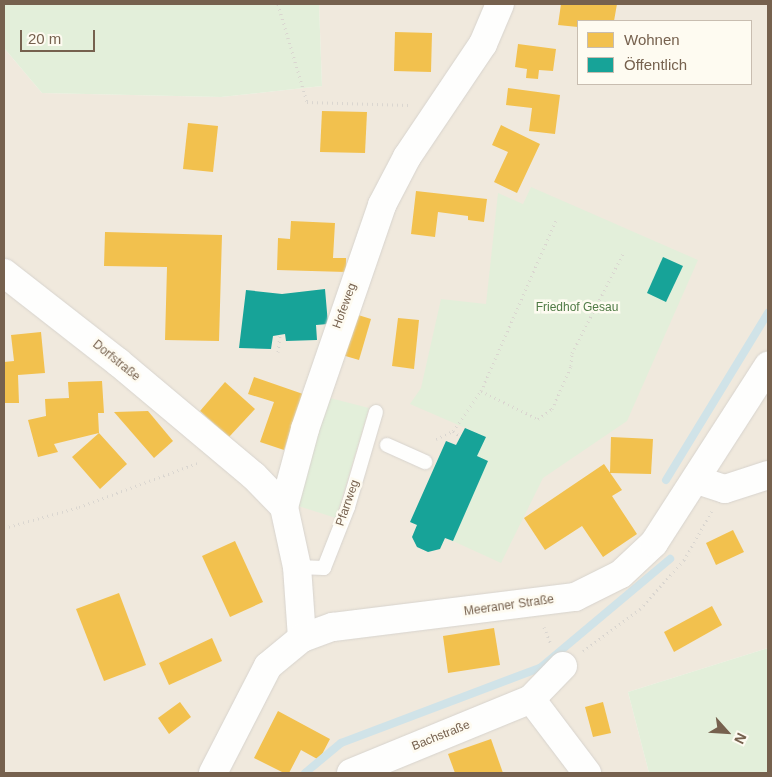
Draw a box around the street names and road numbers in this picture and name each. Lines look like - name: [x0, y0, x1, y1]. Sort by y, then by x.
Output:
- street label: Hofeweg: [330, 281, 360, 331]
- street label: Dorfstraße: [89, 338, 143, 384]
- street label: Pfarrweg: [333, 478, 363, 528]
- street label: Meeraner Straße: [463, 593, 555, 619]
- street label: Bachstraße: [410, 718, 472, 754]

